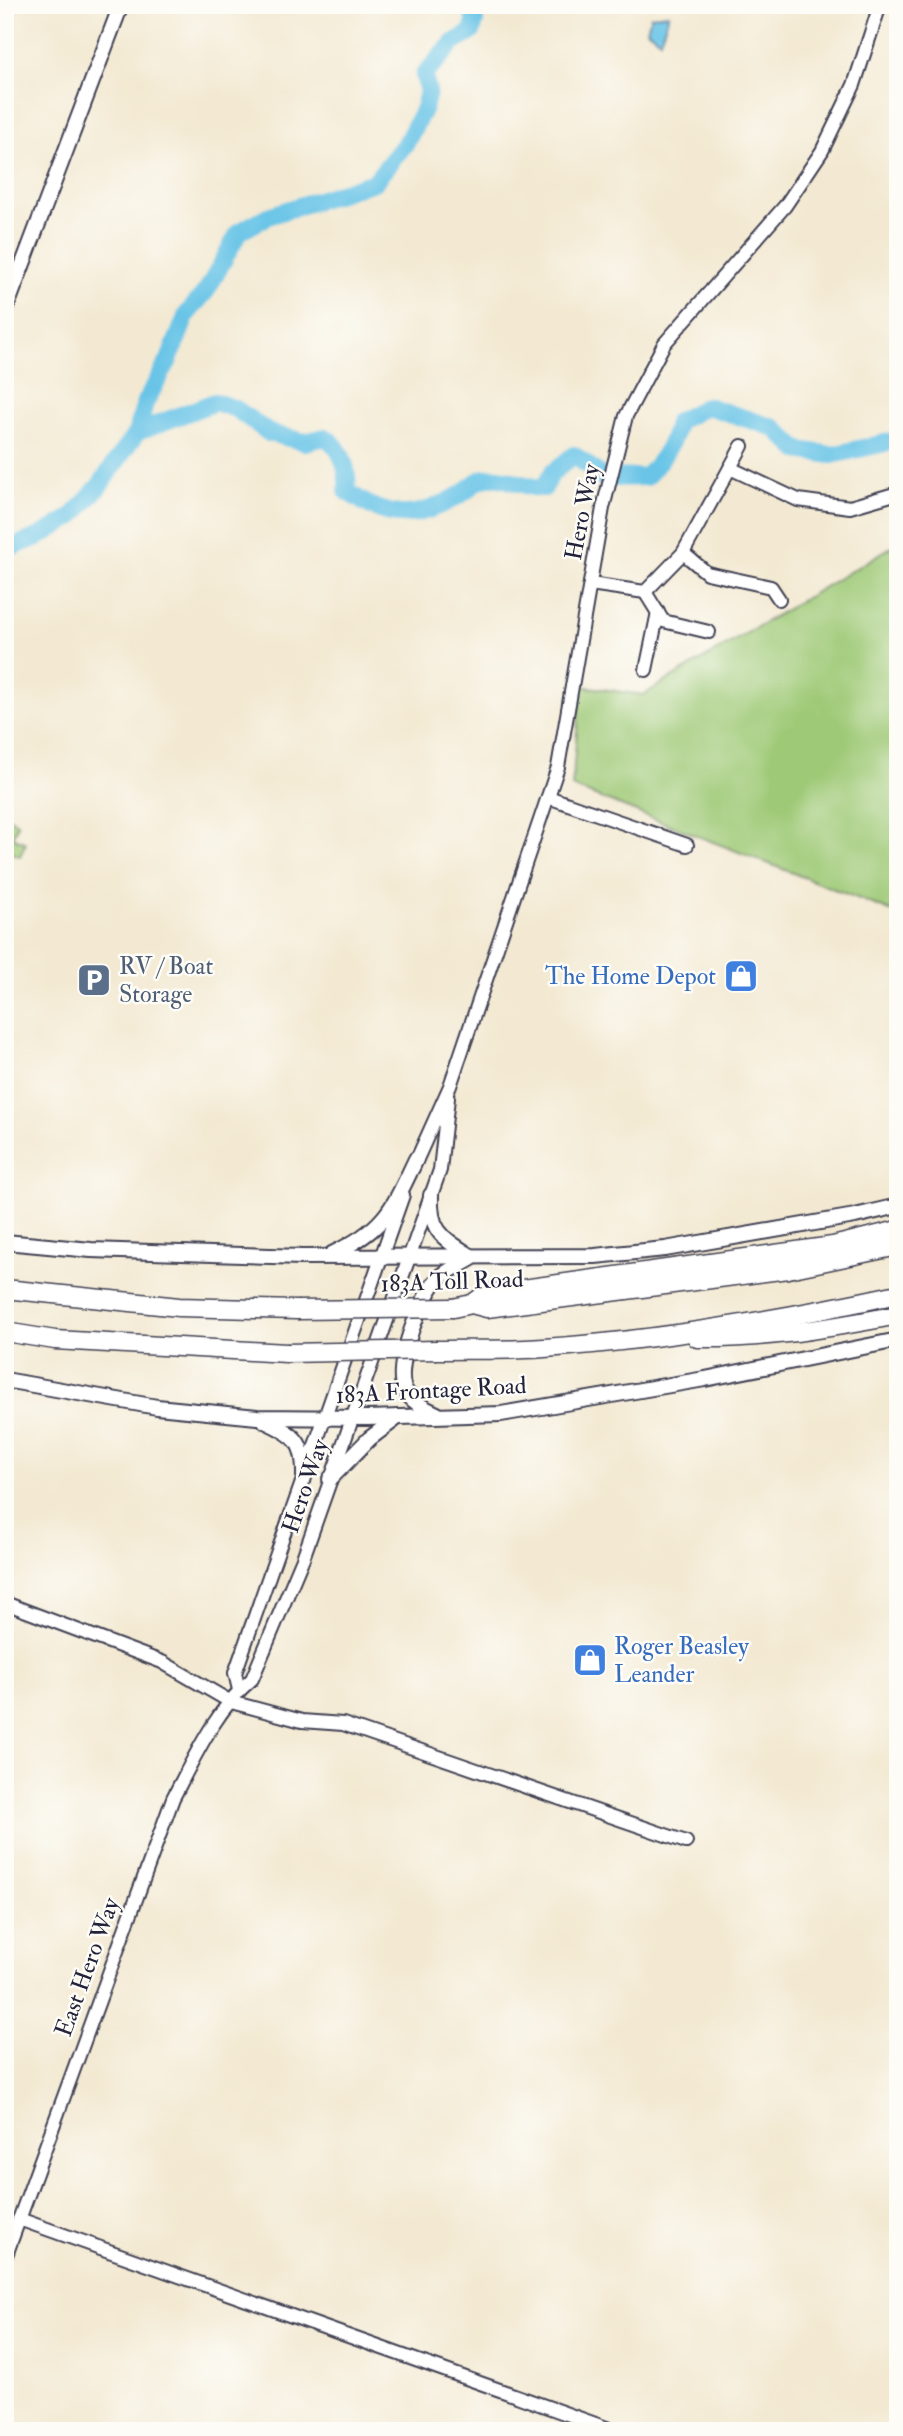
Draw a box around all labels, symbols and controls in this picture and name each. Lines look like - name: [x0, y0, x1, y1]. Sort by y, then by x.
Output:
- street label: Hero Way: [558, 461, 607, 563]
- place label: RV / Boat Storage: [119, 951, 213, 1010]
- shop icon: The Home Depot: [722, 957, 760, 995]
- parking icon: RV / Boat Storage: [75, 961, 113, 999]
- place label: The Home Depot: [545, 961, 716, 992]
- street label: 183A Toll Road: [380, 1264, 524, 1299]
- street label: 183A Frontage Road: [335, 1370, 527, 1411]
- street label: Hero Way: [275, 1435, 336, 1537]
- place label: Roger Beasley Leander: [614, 1631, 749, 1690]
- shop icon: Roger Beasley Leander: [571, 1641, 609, 1679]
- street label: East Hero Way: [48, 1893, 127, 2041]

